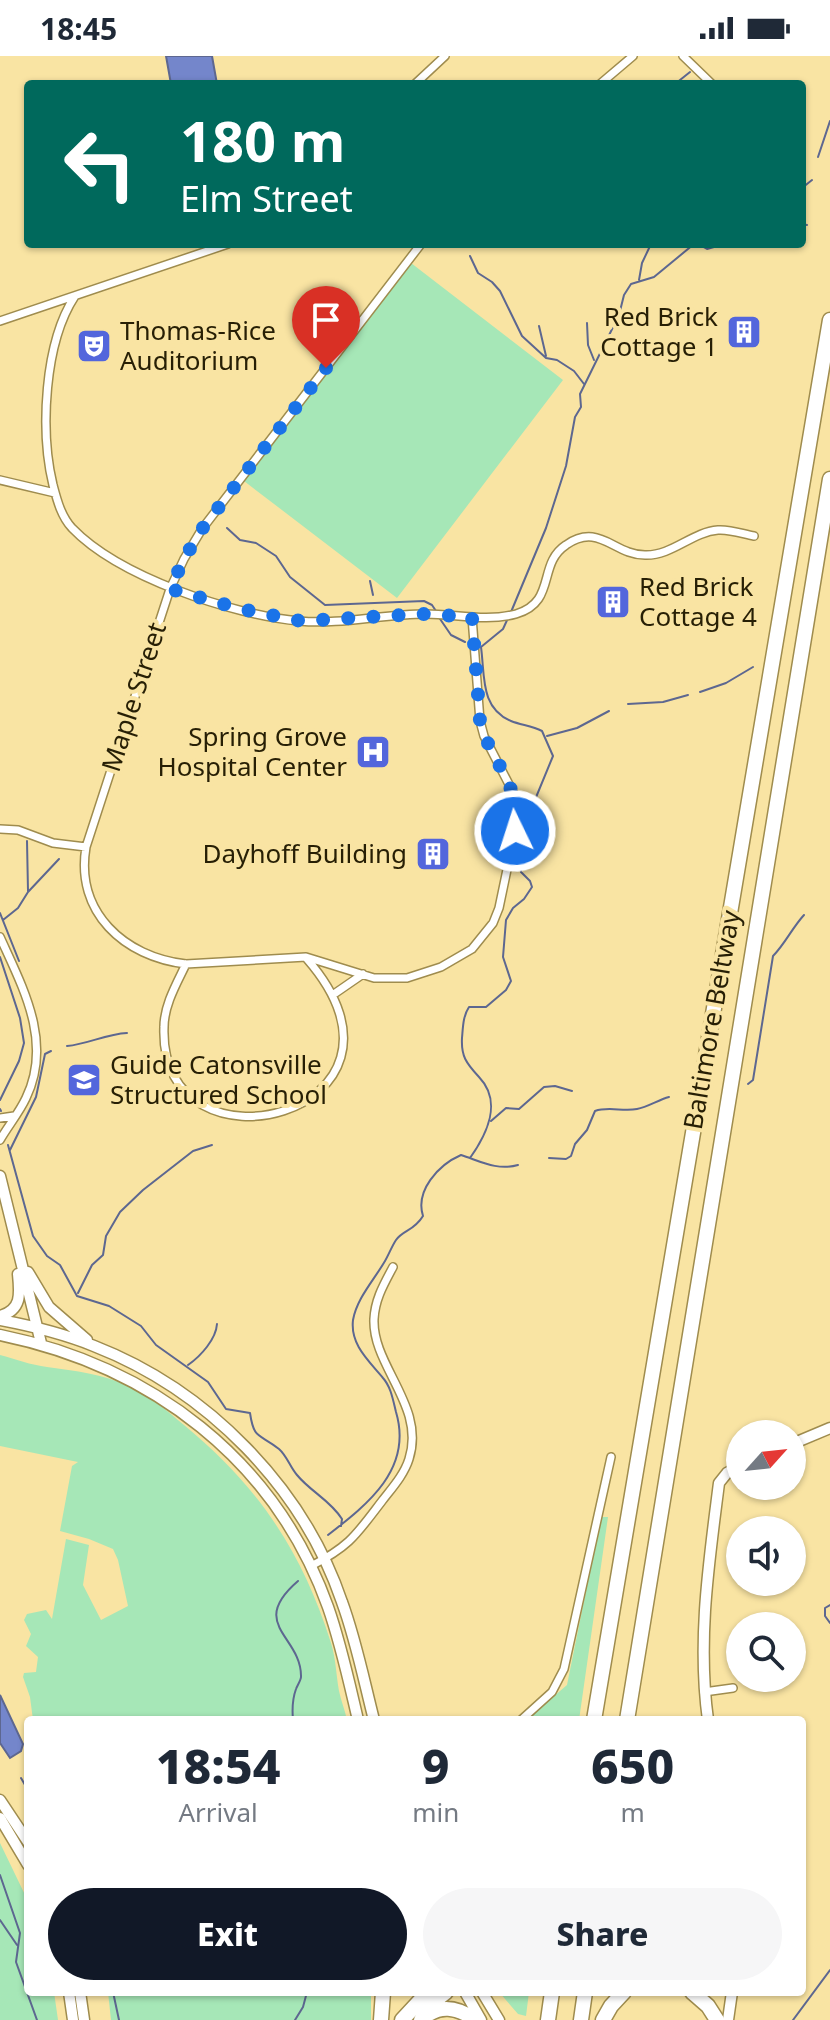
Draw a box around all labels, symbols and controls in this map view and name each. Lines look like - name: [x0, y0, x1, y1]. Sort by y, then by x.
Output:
- text: 18:45: [40, 8, 117, 49]
- text: 180 m: [180, 102, 345, 178]
- icon: left: [48, 112, 152, 216]
- text: Elm Street: [180, 174, 353, 223]
- pin: [292, 286, 360, 368]
- icon: arrive: [304, 298, 348, 342]
- place label: Red Brick Cottage 1: [600, 298, 718, 364]
- place label: Thomas-Rice Auditorium: [120, 312, 276, 378]
- building icon: Red Brick Cottage 1: [725, 313, 763, 351]
- theatre icon: Thomas-Rice Auditorium: [75, 327, 113, 365]
- place label: Red Brick Cottage 4: [639, 568, 757, 634]
- building icon: Red Brick Cottage 4: [594, 583, 632, 621]
- street label: Maple Street: [92, 617, 174, 776]
- place label: Spring Grove Hospital Center: [157, 718, 347, 784]
- hospital icon: Spring Grove Hospital Center: [354, 733, 392, 771]
- position arrow: [473, 789, 557, 873]
- place label: Dayhoff Building: [203, 835, 407, 871]
- building icon: Dayhoff Building: [414, 835, 452, 873]
- street label: Baltimore Beltway: [674, 907, 748, 1132]
- place label: Guide Catonsville Structured School: [110, 1046, 327, 1112]
- school or university icon: Guide Catonsville Structured School: [65, 1061, 103, 1099]
- north arrow: [726, 1420, 806, 1500]
- map controls: [726, 1420, 806, 1692]
- button: sound: [726, 1516, 806, 1596]
- button: search: [726, 1612, 806, 1692]
- text: 18:54: [156, 1733, 280, 1798]
- text: 9: [422, 1733, 450, 1798]
- text: 650: [591, 1733, 674, 1798]
- text: Arrival: [178, 1794, 258, 1830]
- text: min: [412, 1794, 459, 1830]
- text: m: [620, 1794, 645, 1830]
- button: Exit: [48, 1888, 407, 1980]
- button: Share: [423, 1888, 782, 1980]

